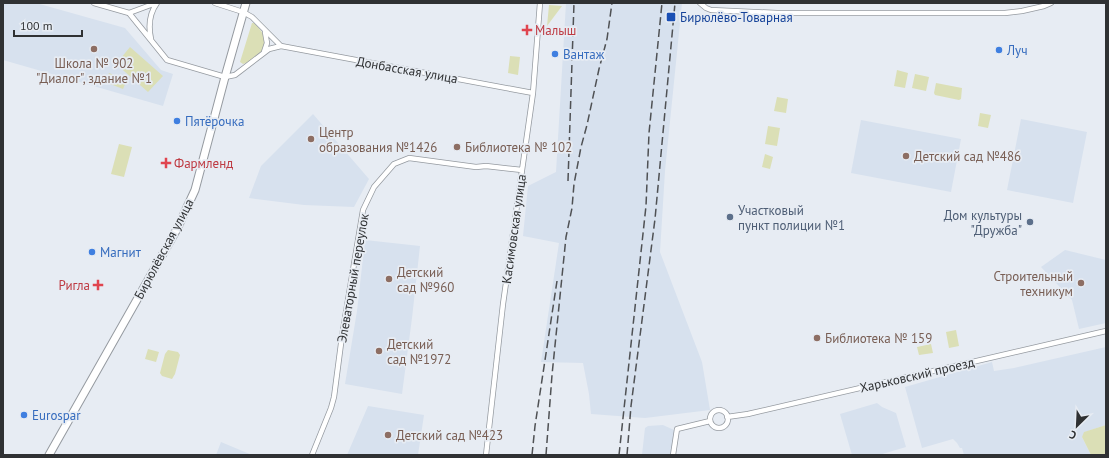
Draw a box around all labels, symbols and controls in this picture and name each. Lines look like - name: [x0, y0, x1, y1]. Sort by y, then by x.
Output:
- place label: Бирюлёво-Товарная: [680, 9, 793, 26]
- marker: Бирюлёво-Товарная: [665, 11, 677, 23]
- scale bar: [14, 12, 82, 38]
- text: 100 m: [20, 18, 53, 33]
- place label: Малыш: [535, 22, 576, 39]
- marker: Малыш: [522, 25, 532, 35]
- place label: Луч: [1006, 42, 1028, 59]
- marker: Школа № 902 "Диалог", здание №1: [89, 44, 99, 54]
- marker: Луч: [994, 45, 1004, 55]
- place label: Вантаж: [563, 46, 605, 63]
- marker: Вантаж: [550, 49, 560, 59]
- street label: Донбасская улица: [355, 53, 459, 87]
- place label: Школа № 902 "Диалог", здание №1: [36, 55, 152, 87]
- place label: Пятёрочка: [185, 113, 244, 130]
- marker: Пятёрочка: [172, 116, 182, 126]
- place label: Центр образования №1426: [319, 124, 437, 156]
- marker: Центр образования №1426: [306, 134, 316, 144]
- place label: Библиотека № 102: [465, 139, 572, 156]
- marker: Библиотека № 102: [452, 142, 462, 152]
- place label: Детский сад №486: [914, 148, 1021, 165]
- marker: Детский сад №486: [901, 151, 911, 161]
- place label: Фармленд: [174, 155, 233, 172]
- marker: Фармленд: [161, 158, 171, 168]
- street label: Касимовская улица: [498, 173, 530, 285]
- street label: Бирюлёвская улица: [130, 196, 198, 302]
- place label: Участковый пункт полиции №1: [738, 202, 845, 234]
- place label: Дом культуры "Дружба": [944, 207, 1022, 239]
- street label: Элеваторный переулок: [333, 211, 373, 344]
- marker: Участковый пункт полиции №1: [725, 212, 735, 222]
- marker: Дом культуры "Дружба": [1025, 217, 1035, 227]
- place label: Магнит: [100, 244, 142, 261]
- marker: Магнит: [87, 247, 97, 257]
- place label: Детский сад №960: [397, 264, 454, 296]
- place label: Строительный техникум: [994, 268, 1073, 300]
- marker: Детский сад №960: [384, 274, 394, 284]
- place label: Ригла: [59, 277, 90, 294]
- marker: Строительный техникум: [1076, 278, 1086, 288]
- marker: Ригла: [93, 280, 103, 290]
- place label: Библиотека № 159: [825, 330, 932, 347]
- marker: Библиотека № 159: [812, 333, 822, 343]
- place label: Детский сад №1972: [387, 336, 451, 368]
- marker: Детский сад №1972: [374, 346, 384, 356]
- street label: Харьковский проезд: [858, 354, 976, 396]
- north arrow: [1057, 406, 1097, 446]
- place label: Eurospar: [32, 407, 81, 424]
- marker: Eurospar: [19, 410, 29, 420]
- place label: Детский сад №423: [396, 427, 503, 444]
- text: С: [1067, 427, 1079, 443]
- marker: Детский сад №423: [383, 430, 393, 440]

